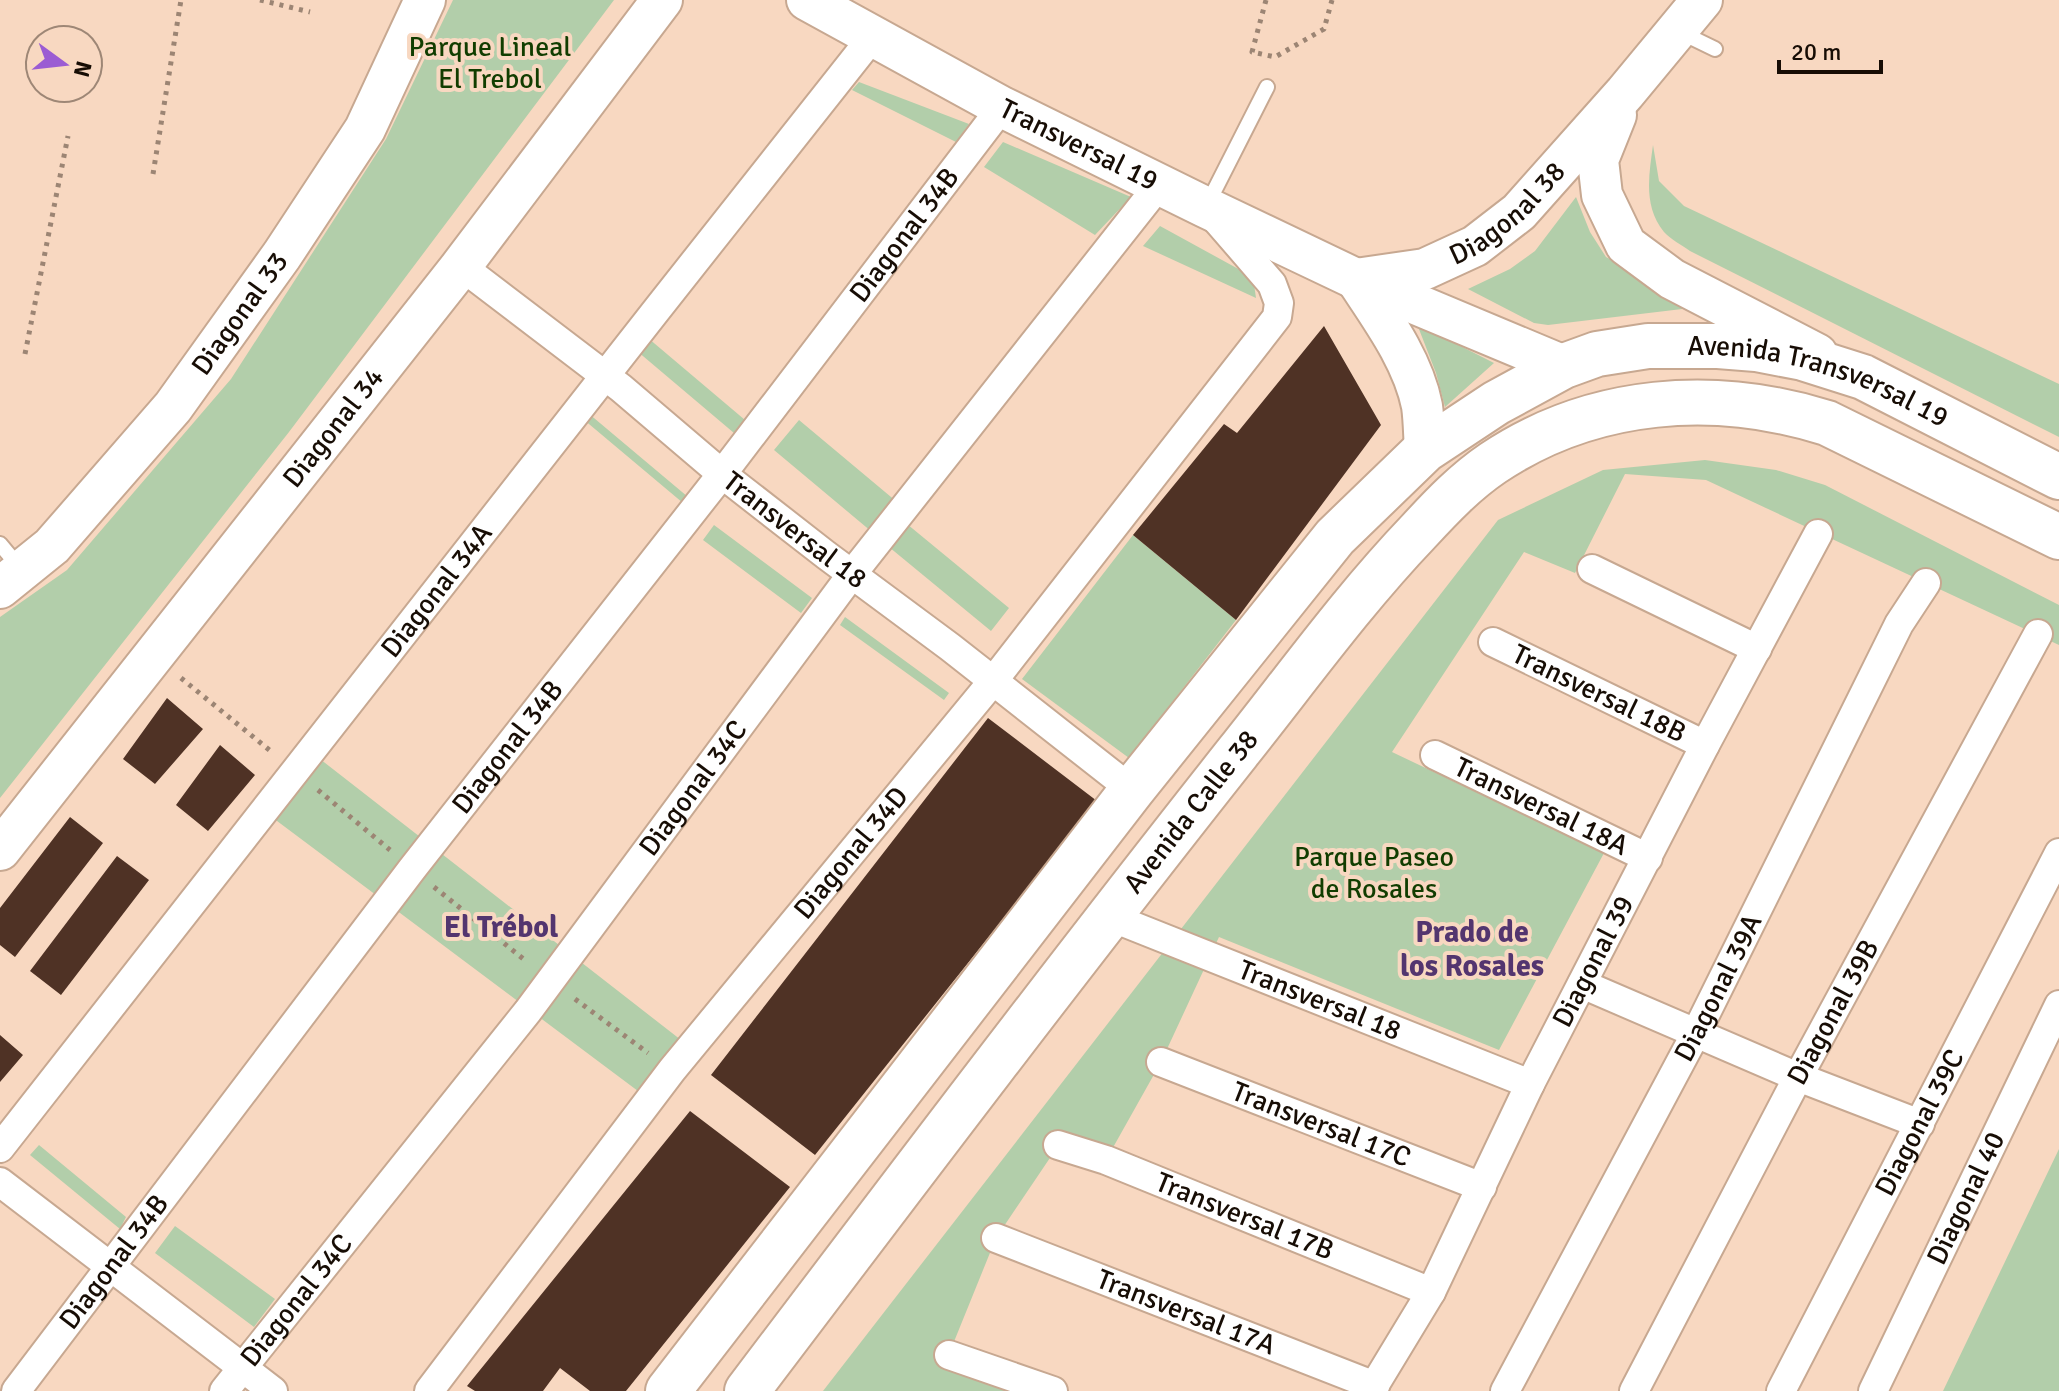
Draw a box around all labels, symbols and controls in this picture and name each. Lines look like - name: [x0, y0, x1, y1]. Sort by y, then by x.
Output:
- north arrow: [24, 24, 104, 104]
- scale bar: [1779, 24, 1881, 74]
- park label: Parque Lineal El Trebol: [408, 30, 572, 96]
- text: 20 m: [1791, 37, 1841, 67]
- text: N: [68, 58, 98, 80]
- street label: Transversal 19: [994, 92, 1163, 198]
- street label: Diagonal 38: [1444, 155, 1572, 272]
- street label: Diagonal 34B: [842, 161, 967, 309]
- street label: Diagonal 33: [184, 246, 296, 382]
- street label: Avenida Transversal 19: [1687, 329, 1954, 435]
- street label: Diagonal 34: [276, 361, 391, 494]
- street label: Transversal 18: [716, 464, 873, 596]
- street label: Diagonal 34A: [374, 517, 499, 664]
- street label: Transversal 18B: [1507, 637, 1692, 750]
- street label: Diagonal 34B: [445, 674, 570, 821]
- street label: Diagonal 34C: [632, 714, 755, 863]
- street label: Avenida Calle 38: [1117, 723, 1266, 900]
- street label: Transversal 18A: [1449, 750, 1634, 863]
- street label: Diagonal 34D: [787, 780, 916, 926]
- park label: Parque Paseo de Rosales: [1294, 840, 1454, 906]
- street label: Diagonal 39: [1545, 890, 1641, 1033]
- district label: El Trébol: [444, 909, 558, 946]
- street label: Diagonal 39A: [1667, 909, 1769, 1067]
- district label: Prado de los Rosales: [1400, 914, 1544, 985]
- street label: Diagonal 39B: [1780, 934, 1886, 1091]
- street label: Transversal 18: [1234, 953, 1406, 1048]
- street label: Diagonal 39C: [1868, 1044, 1972, 1202]
- street label: Transversal 17C: [1227, 1074, 1415, 1175]
- street label: Diagonal 40: [1919, 1126, 2012, 1270]
- street label: Transversal 17B: [1151, 1165, 1339, 1268]
- street label: Diagonal 34B: [52, 1188, 176, 1336]
- street label: Diagonal 34C: [233, 1227, 360, 1374]
- street label: Transversal 17A: [1092, 1262, 1280, 1362]

